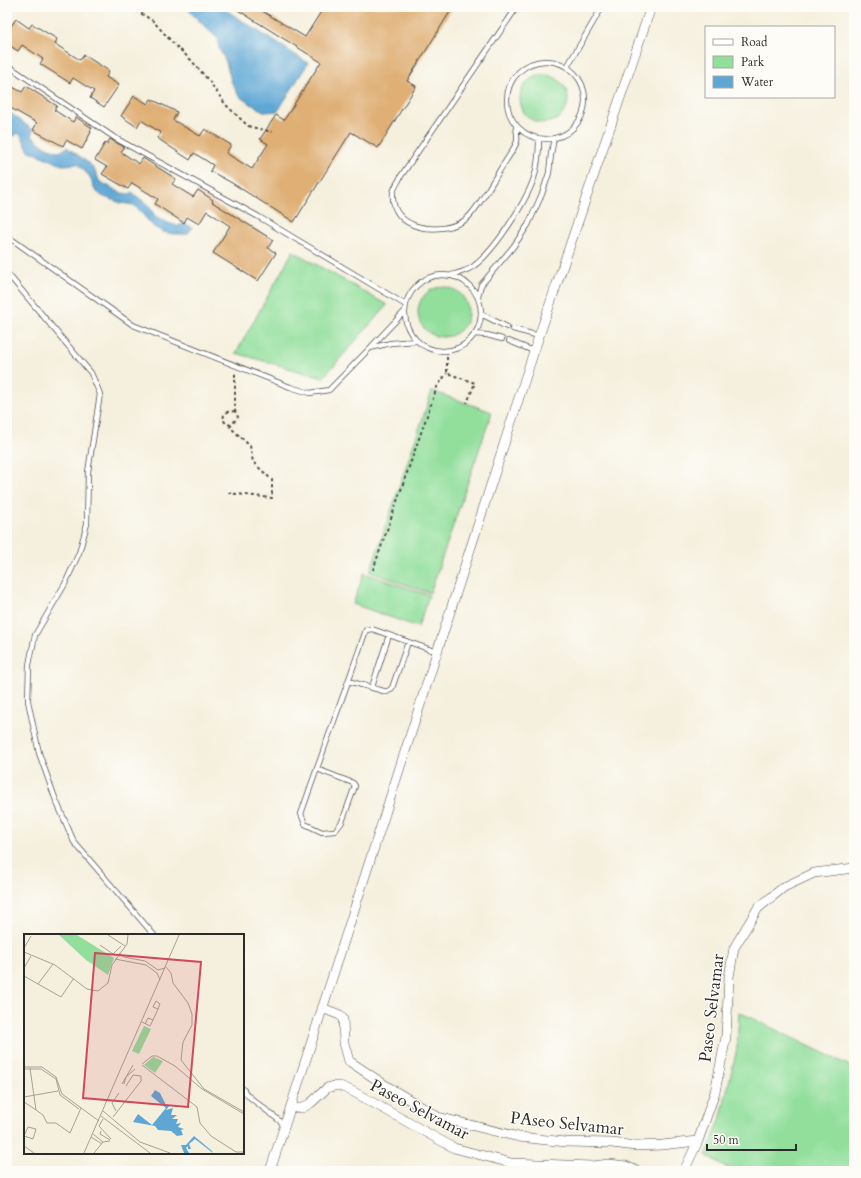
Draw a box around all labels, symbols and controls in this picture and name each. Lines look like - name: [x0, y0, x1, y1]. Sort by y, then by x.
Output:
- legend: [705, 26, 835, 98]
- text: Road: [741, 34, 768, 50]
- text: Park: [741, 54, 765, 70]
- text: Water: [740, 74, 774, 90]
- inset map: [24, 934, 244, 1154]
- street label: Paseo Selvamar: [693, 952, 730, 1064]
- street label: Paseo Selvamar: [366, 1074, 474, 1146]
- street label: PAseo Selvamar: [509, 1106, 625, 1141]
- scale bar: [707, 1126, 796, 1152]
- text: 50 m: [713, 1132, 740, 1148]

